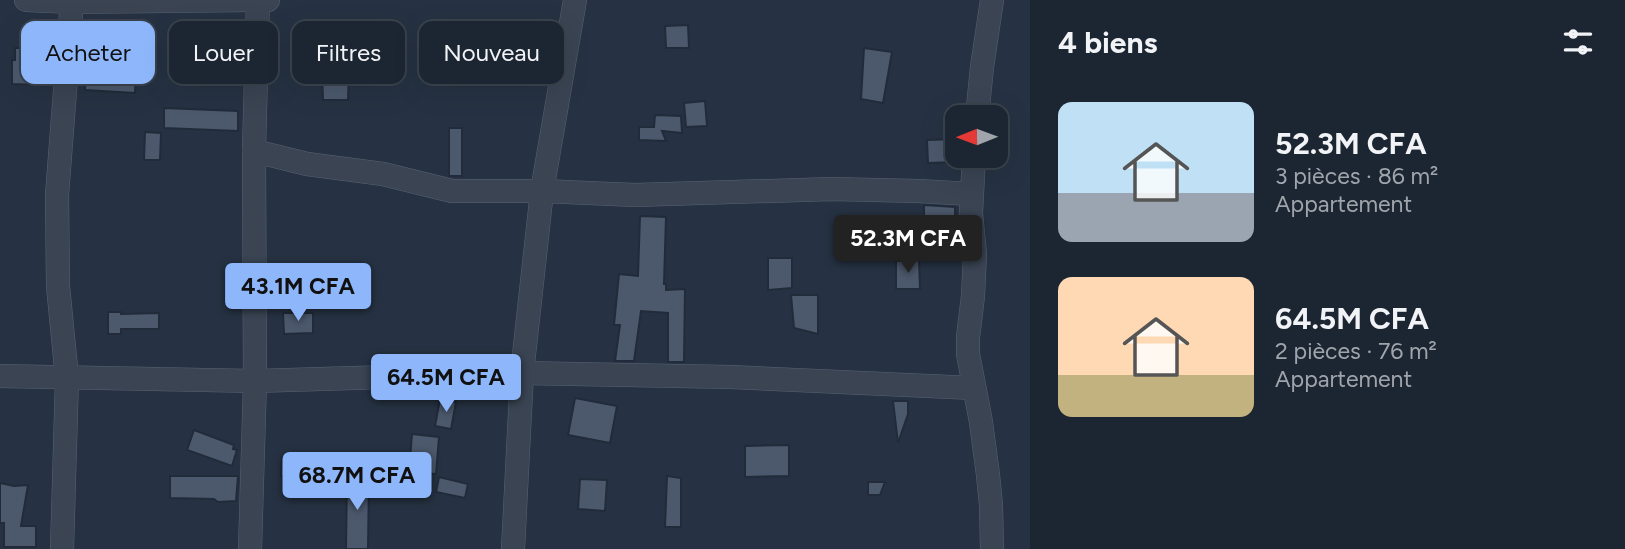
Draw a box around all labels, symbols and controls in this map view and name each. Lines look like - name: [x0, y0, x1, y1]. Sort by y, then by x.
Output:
- chip: Acheter: [21, 21, 155, 84]
- chip: Louer: [169, 21, 278, 84]
- chip: Filtres: [292, 21, 405, 84]
- chip: Nouveau: [419, 21, 564, 84]
- icon: filters: [1559, 23, 1597, 61]
- text: 4 biens: [1058, 24, 1158, 61]
- north arrow: [945, 105, 1008, 168]
- map controls: [945, 105, 1008, 168]
- text: 52.3M CFA: [1275, 125, 1427, 162]
- icon: home: [1114, 130, 1198, 214]
- text: 3 pièces · 86 m²: [1275, 162, 1438, 190]
- text: Appartement: [1275, 190, 1412, 218]
- pin: 52.3M CFA: [828, 216, 988, 275]
- text: 52.3M CFA: [850, 224, 966, 252]
- pin: 43.1M CFA: [218, 264, 378, 323]
- text: 43.1M CFA: [241, 272, 355, 300]
- text: 64.5M CFA: [1275, 300, 1429, 337]
- icon: home: [1114, 305, 1198, 389]
- text: 2 pièces · 76 m²: [1275, 337, 1437, 365]
- pin: 64.5M CFA: [366, 354, 526, 414]
- text: 64.5M CFA: [387, 363, 505, 391]
- text: Appartement: [1275, 365, 1412, 393]
- pin: 68.7M CFA: [277, 452, 437, 512]
- text: 68.7M CFA: [299, 461, 415, 489]

